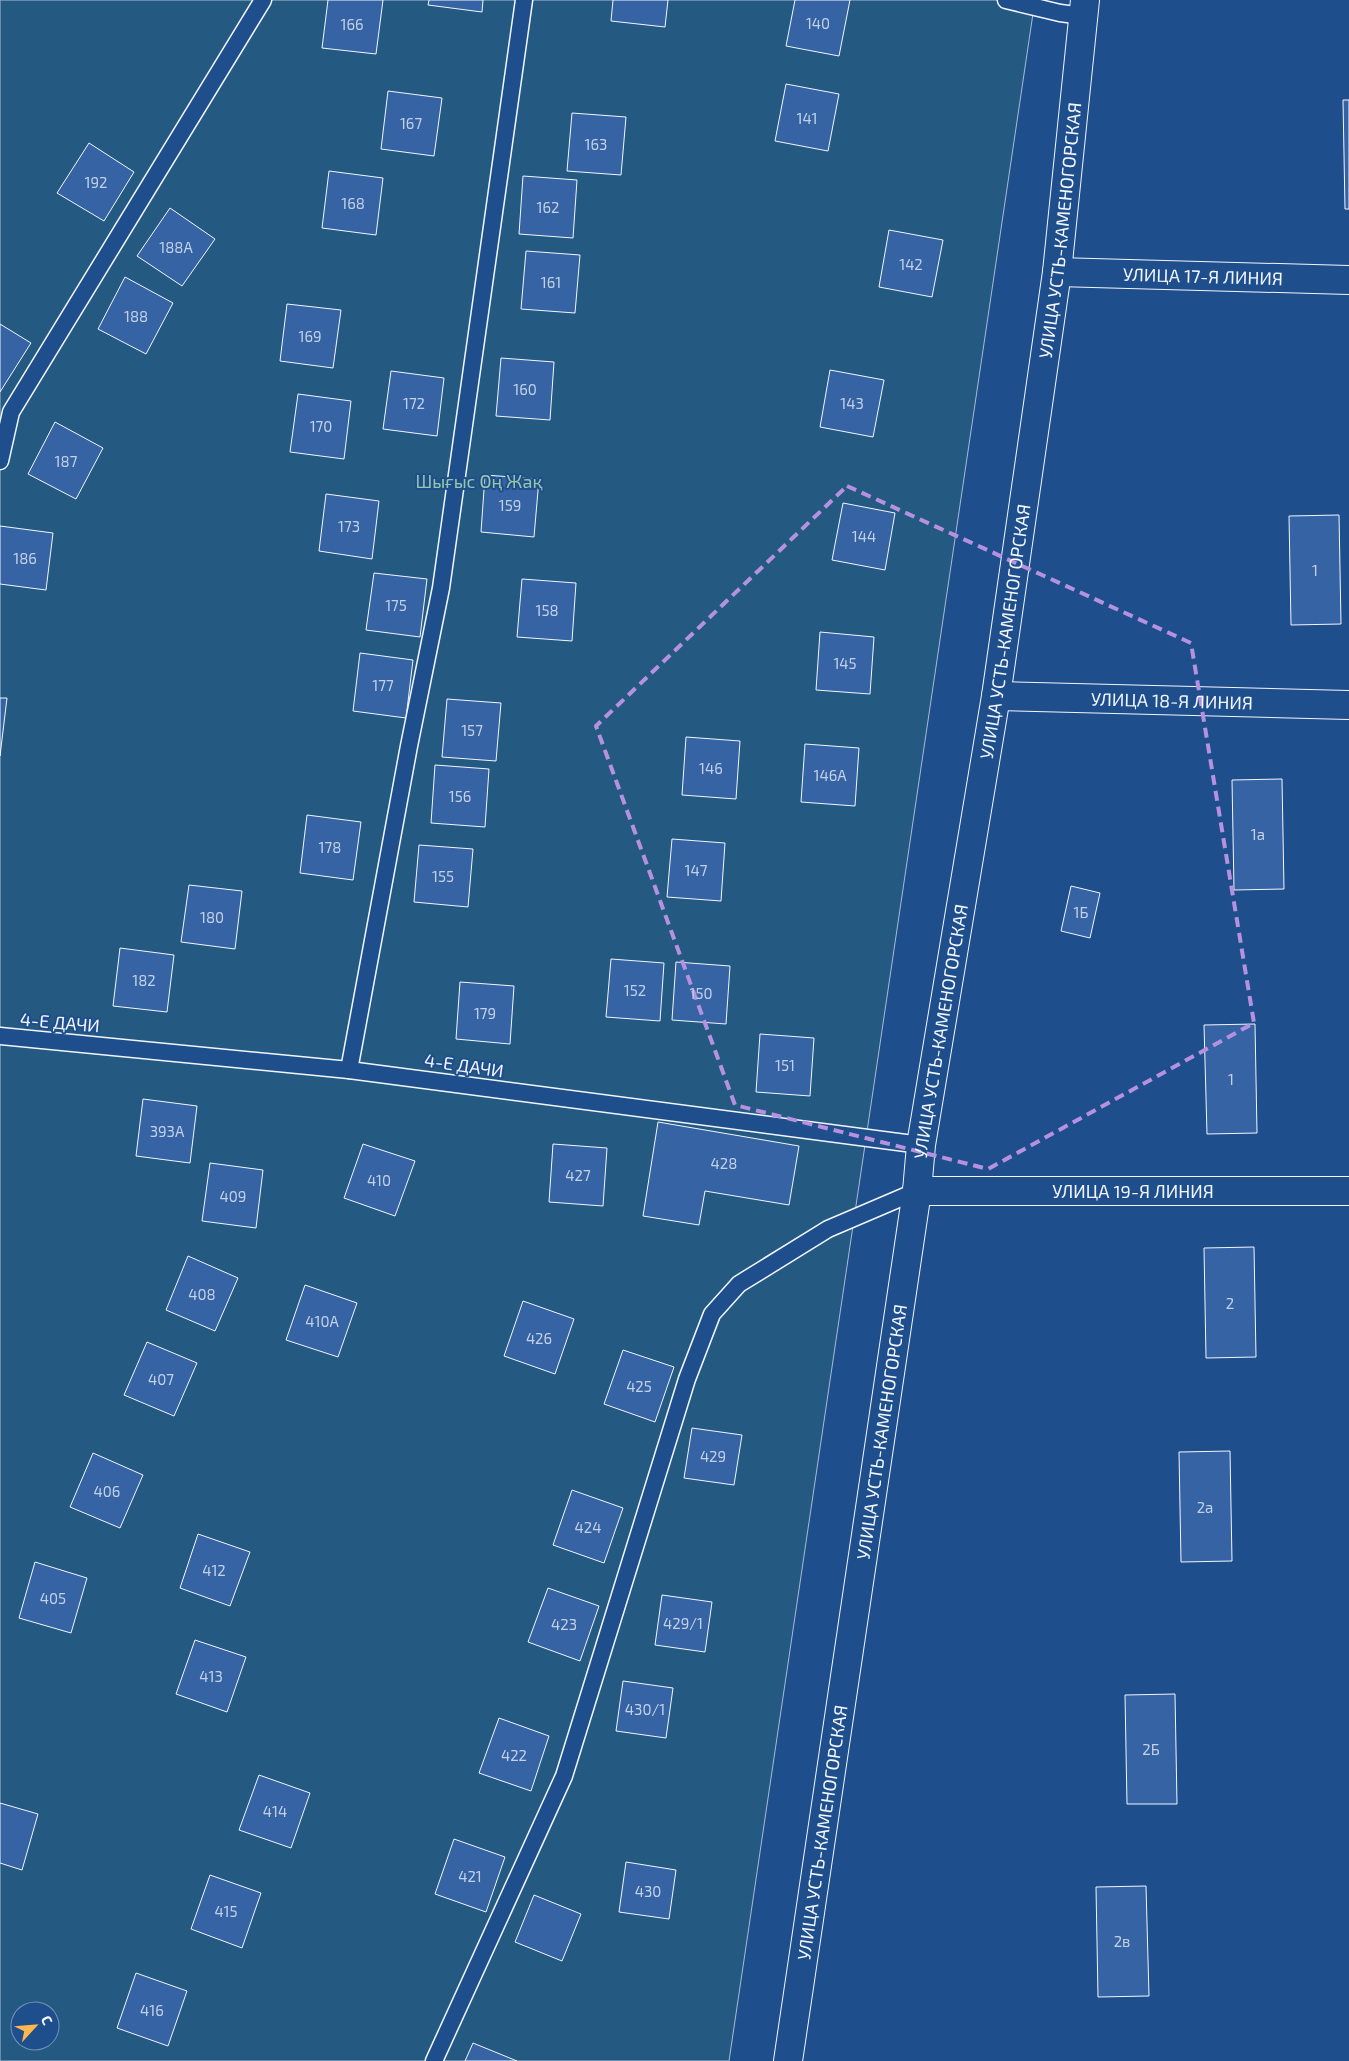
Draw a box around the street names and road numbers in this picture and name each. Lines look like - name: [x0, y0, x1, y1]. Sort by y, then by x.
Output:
- street label: УЛИЦА УСТЬ-КАМЕНОГОРСКАЯ: [1034, 101, 1085, 360]
- street label: УЛИЦА 17-Я ЛИНИЯ: [1123, 263, 1283, 289]
- street label: УЛИЦА УСТЬ-КАМЕНОГОРСКАЯ: [975, 502, 1035, 761]
- street label: УЛИЦА 18-Я ЛИНИЯ: [1091, 687, 1253, 714]
- street label: УЛИЦА УСТЬ-КАМЕНОГОРСКАЯ: [909, 902, 972, 1159]
- street label: 4-Е ДАЧИ: [19, 1008, 101, 1036]
- street label: 4-Е ДАЧИ: [423, 1049, 505, 1081]
- street label: УЛИЦА 19-Я ЛИНИЯ: [1052, 1180, 1214, 1202]
- street label: УЛИЦА УСТЬ-КАМЕНОГОРСКАЯ: [852, 1303, 911, 1561]
- street label: УЛИЦА УСТЬ-КАМЕНОГОРСКАЯ: [792, 1703, 852, 1962]

